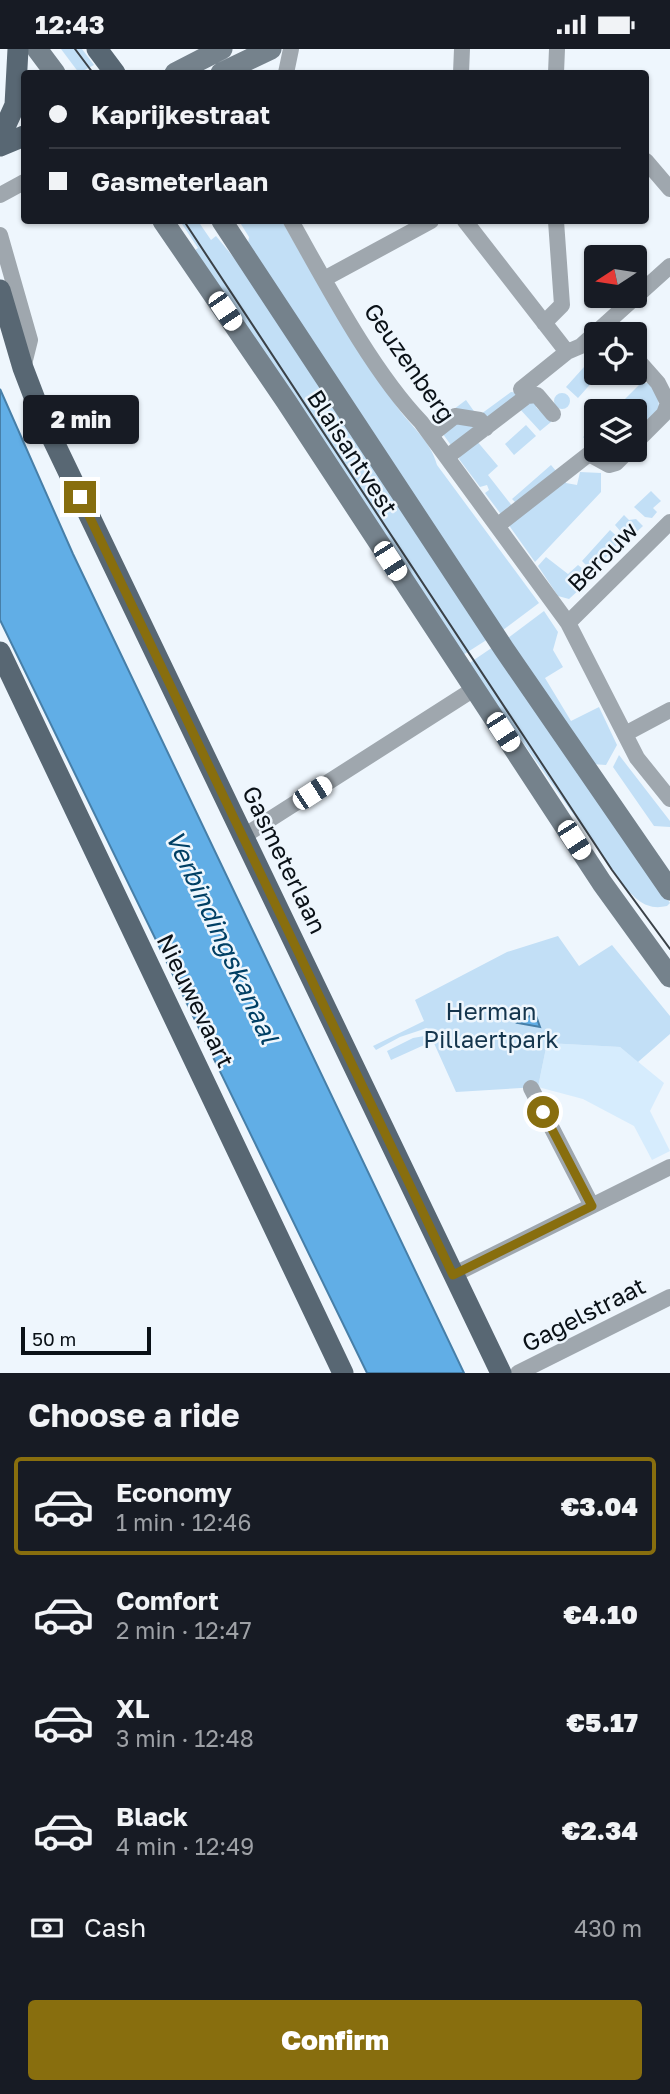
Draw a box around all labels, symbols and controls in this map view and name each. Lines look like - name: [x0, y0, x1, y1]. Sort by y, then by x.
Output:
- text: 12:43: [35, 9, 105, 40]
- text: Kaprijkestraat: [91, 99, 270, 130]
- text: Gasmeterlaan: [91, 166, 268, 197]
- north arrow: [584, 245, 648, 308]
- map controls: [584, 245, 647, 462]
- car: [205, 288, 246, 334]
- street label: Geuzenberg: [359, 297, 462, 427]
- button: locate: [584, 322, 647, 385]
- street label: Blaisantvest: [302, 384, 405, 520]
- callout: 2 min: [22, 395, 138, 445]
- button: layers: [584, 399, 647, 462]
- text: 2 min: [51, 405, 111, 433]
- route end: [64, 481, 96, 513]
- street label: Berouw: [561, 515, 643, 597]
- car: [370, 538, 411, 584]
- car: [483, 709, 524, 755]
- car: [289, 773, 336, 813]
- street label: Gasmeterlaan: [237, 781, 334, 938]
- car: [554, 817, 595, 863]
- water label: Verbindingskanaal: [159, 825, 286, 1050]
- street label: Nieuwevaart: [152, 929, 241, 1072]
- park label: Herman Pillaertpark: [423, 996, 559, 1053]
- route start: [527, 1096, 559, 1128]
- street label: Gagelstraat: [517, 1270, 650, 1357]
- scale bar: [21, 1324, 150, 1356]
- text: 50 m: [32, 1327, 76, 1350]
- text: Choose a ride: [28, 1396, 240, 1434]
- icon: car: [32, 1475, 95, 1538]
- text: Economy: [116, 1477, 232, 1508]
- text: €3.04: [561, 1491, 638, 1522]
- text: 1 min · 12:46: [116, 1508, 251, 1536]
- icon: car: [32, 1583, 95, 1646]
- text: Comfort: [116, 1585, 219, 1616]
- text: €4.10: [563, 1599, 638, 1630]
- text: 2 min · 12:47: [116, 1616, 252, 1644]
- icon: car: [32, 1691, 95, 1754]
- text: XL: [116, 1693, 150, 1724]
- text: €5.17: [566, 1707, 638, 1738]
- text: 3 min · 12:48: [116, 1724, 254, 1752]
- icon: car: [32, 1799, 95, 1862]
- text: Black: [116, 1801, 188, 1832]
- text: €2.34: [562, 1815, 638, 1846]
- text: 4 min · 12:49: [116, 1832, 254, 1860]
- icon: cash: [28, 1909, 66, 1947]
- text: Cash: [84, 1912, 146, 1943]
- text: 430 m: [574, 1914, 642, 1942]
- button: Confirm: [28, 2000, 642, 2080]

